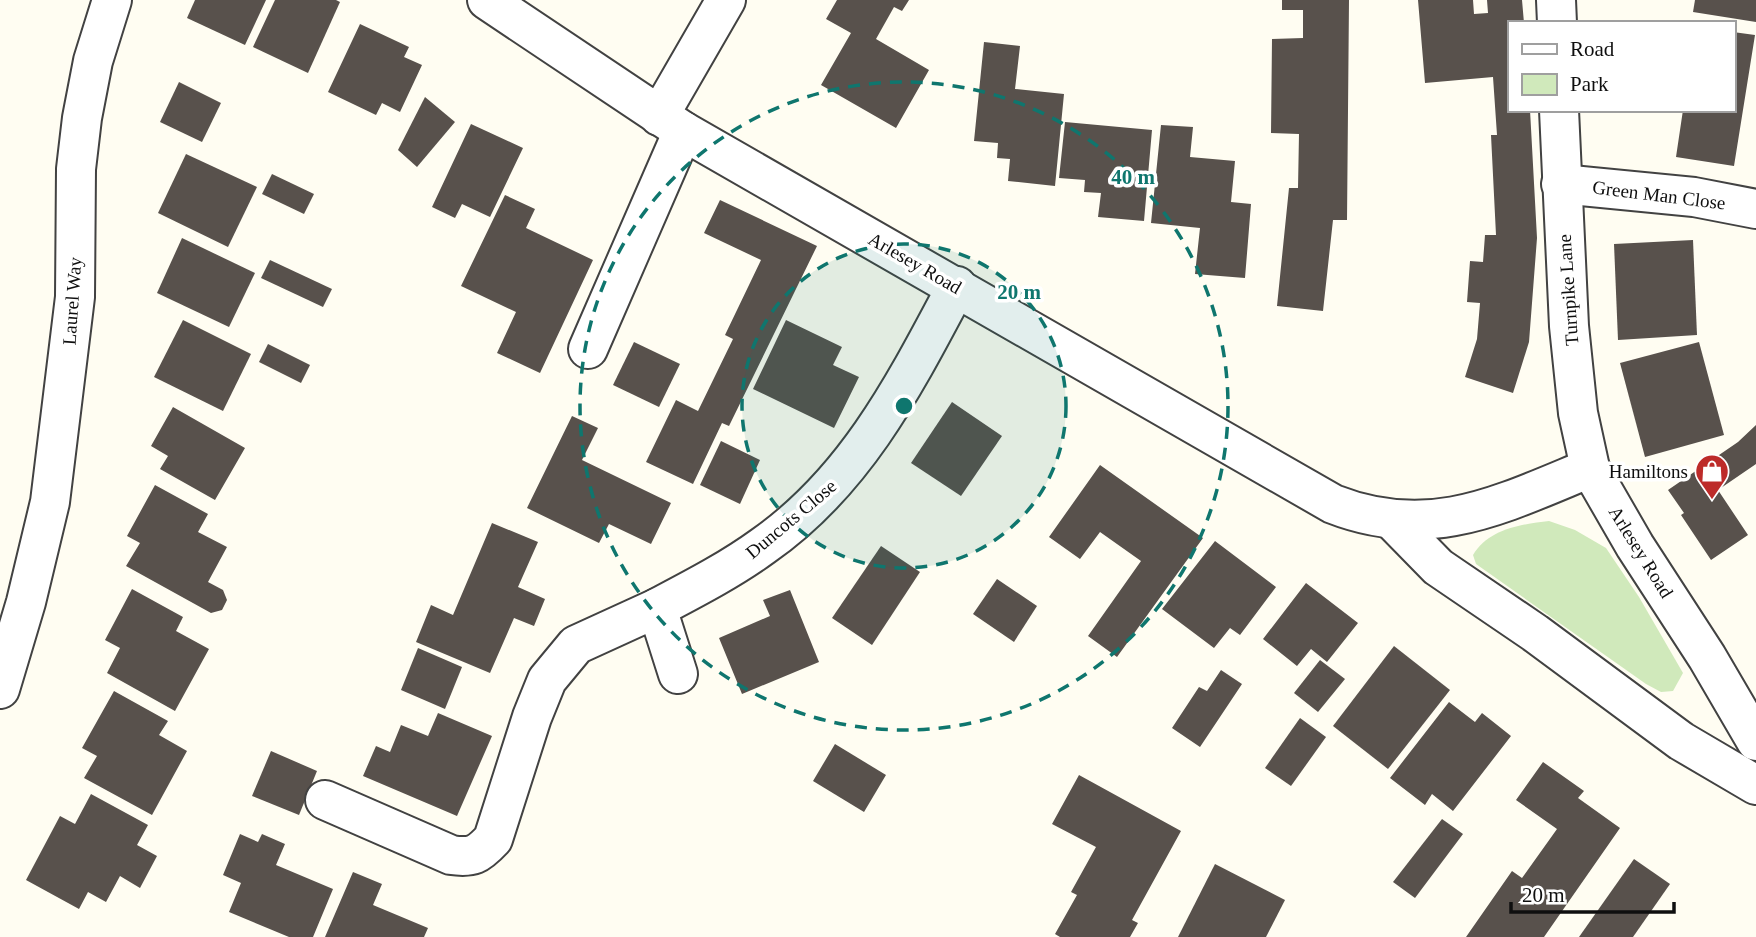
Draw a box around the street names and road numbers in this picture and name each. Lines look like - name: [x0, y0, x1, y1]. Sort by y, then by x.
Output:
- street label: Green Man Close: [1591, 176, 1727, 214]
- street label: Arlesey Road: [865, 228, 966, 298]
- street label: Turnpike Lane: [1554, 234, 1582, 346]
- street label: Laurel Way: [58, 256, 86, 346]
- street label: Duncots Close: [742, 475, 840, 563]
- street label: Arlesey Road: [1605, 502, 1678, 602]

